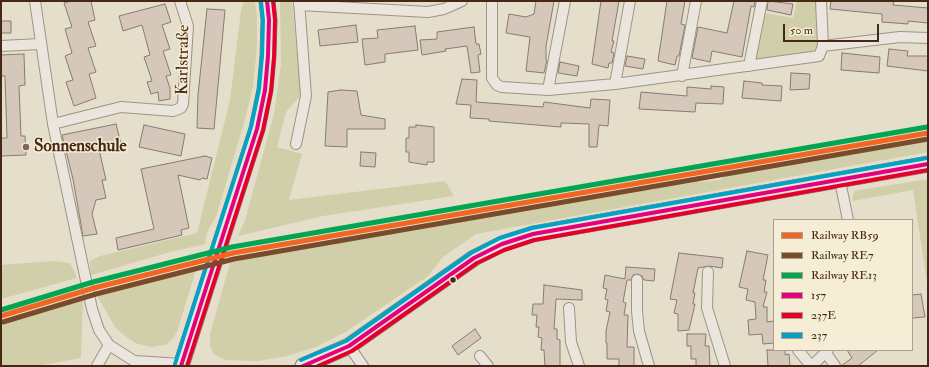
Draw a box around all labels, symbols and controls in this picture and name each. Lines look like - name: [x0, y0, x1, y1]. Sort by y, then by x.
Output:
- scale bar: [785, 16, 881, 42]
- text: 50 m: [790, 23, 813, 38]
- street label: Karlstraße: [173, 25, 195, 95]
- place label: Sonnenschule: [34, 137, 127, 157]
- marker: Sonnenschule: [21, 142, 31, 152]
- legend: [773, 219, 913, 351]
- text: Railway RB59: [811, 228, 879, 243]
- text: Railway RE7: [811, 248, 873, 263]
- text: Railway RE13: [811, 268, 877, 283]
- unlabelled marker: [448, 275, 458, 285]
- text: 157: [811, 288, 826, 303]
- text: 237E: [811, 308, 836, 323]
- text: 237: [811, 328, 827, 343]

